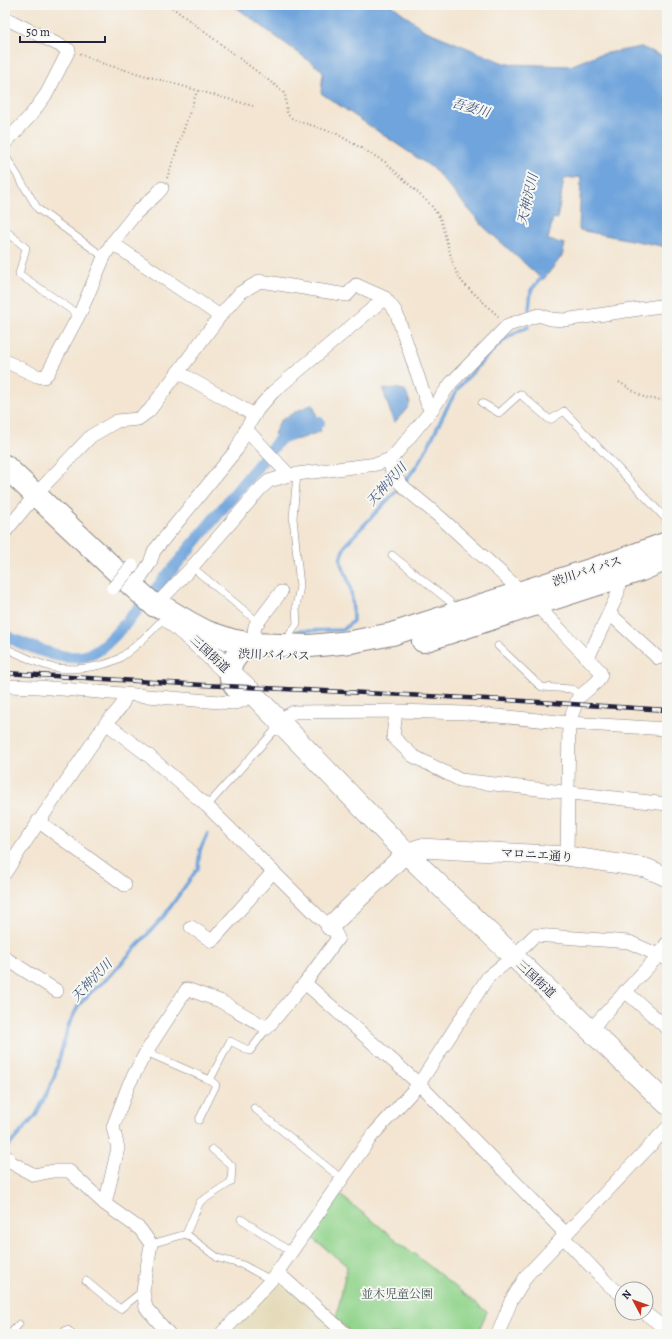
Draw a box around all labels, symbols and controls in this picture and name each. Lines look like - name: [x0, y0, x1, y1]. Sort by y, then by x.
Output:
- scale bar: [20, 18, 105, 44]
- text: 50 m: [26, 24, 50, 40]
- water label: 吾妻川: [450, 94, 494, 122]
- water label: 天神沢川: [513, 170, 542, 226]
- water label: 天神沢川: [363, 458, 411, 509]
- street label: 渋川バイパス: [550, 552, 624, 590]
- street label: 三国街道: [187, 632, 233, 676]
- street label: 渋川バイパス: [238, 646, 310, 664]
- street label: マロニエ通り: [501, 845, 573, 865]
- water label: 天神沢川: [67, 954, 117, 1005]
- street label: 三国街道: [513, 957, 559, 1001]
- north arrow: [614, 1281, 654, 1321]
- park label: 並木児童公園: [361, 1286, 433, 1302]
- text: N: [619, 1287, 635, 1303]

